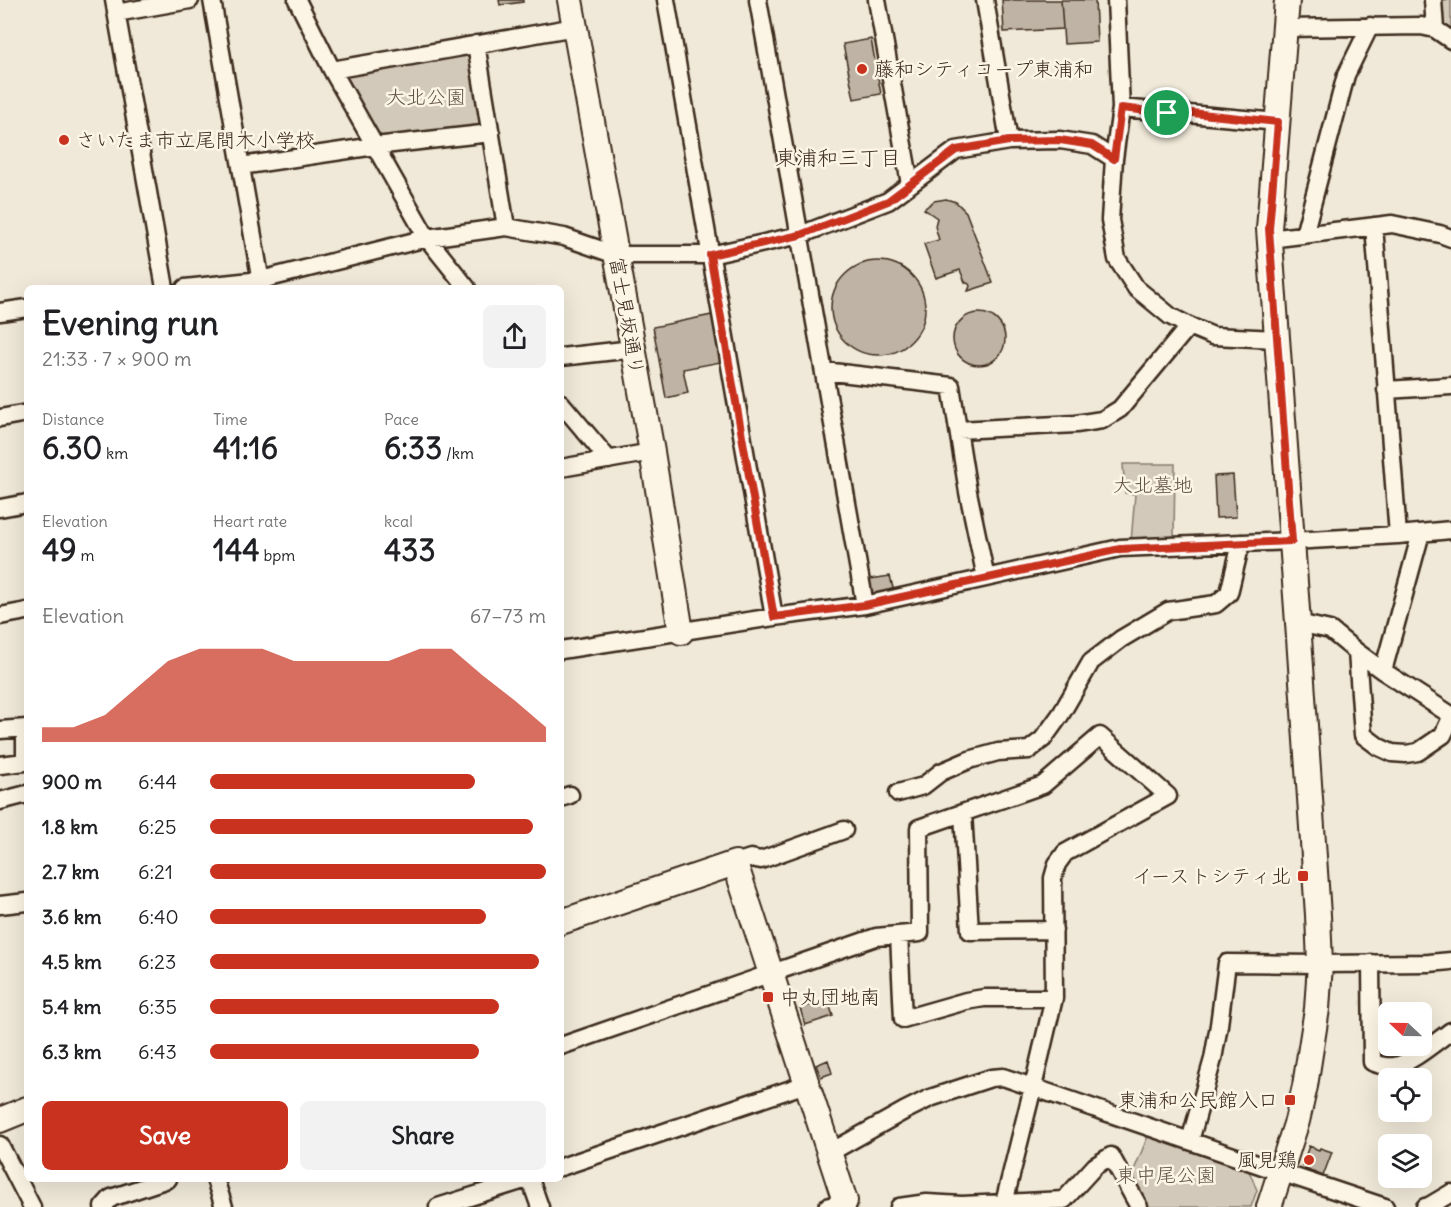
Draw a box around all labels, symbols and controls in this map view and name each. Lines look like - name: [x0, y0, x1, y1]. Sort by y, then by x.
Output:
- place label: 藤和シティコープ東浦和: [874, 56, 1093, 81]
- marker: 藤和シティコープ東浦和: [855, 62, 869, 76]
- park label: 大北公園: [386, 84, 466, 109]
- pin: [1141, 87, 1192, 138]
- icon: arrive: [1150, 96, 1183, 129]
- place label: さいたま市立尾間木小学校: [76, 127, 315, 152]
- marker: さいたま市立尾間木小学校: [57, 133, 71, 147]
- district label: 東浦和三丁目: [775, 144, 901, 171]
- street label: 富士見坂通り: [605, 255, 650, 377]
- text: Evening run: [42, 302, 218, 344]
- button: share: [483, 305, 546, 368]
- text: 21:33 · 7 × 900 m: [42, 346, 192, 371]
- text: Distance: [42, 409, 104, 429]
- text: Time: [213, 409, 248, 429]
- text: Pace: [384, 409, 419, 429]
- text: 6.30: [42, 429, 102, 467]
- text: 41:16: [213, 429, 278, 467]
- text: 6:33: [384, 429, 442, 467]
- text: km: [102, 443, 128, 463]
- text: /km: [442, 443, 474, 463]
- park label: 大北墓地: [1113, 472, 1193, 497]
- text: Elevation: [42, 511, 108, 531]
- text: Heart rate: [213, 511, 287, 531]
- text: kcal: [384, 511, 413, 531]
- text: 49: [42, 531, 77, 569]
- text: 144: [213, 531, 260, 569]
- text: 433: [384, 531, 435, 569]
- text: m: [77, 545, 94, 565]
- text: bpm: [260, 545, 295, 565]
- text: Elevation: [42, 603, 124, 628]
- text: 67–73 m: [470, 603, 546, 628]
- text: 900 m: [42, 769, 102, 794]
- text: 6:44: [138, 769, 177, 794]
- text: 1.8 km: [42, 814, 98, 839]
- text: 6:25: [138, 814, 177, 839]
- text: 2.7 km: [42, 859, 99, 884]
- text: 6:21: [138, 859, 173, 884]
- place label: イーストシティ北: [1132, 863, 1291, 888]
- marker: イーストシティ北: [1296, 869, 1310, 883]
- text: 3.6 km: [42, 904, 102, 929]
- text: 6:40: [138, 904, 179, 929]
- text: 4.5 km: [42, 949, 102, 974]
- text: 6:23: [138, 949, 176, 974]
- place label: 中丸団地南: [780, 984, 880, 1009]
- marker: 中丸団地南: [761, 990, 775, 1004]
- text: 5.4 km: [42, 994, 101, 1019]
- text: 6:35: [138, 994, 177, 1019]
- north arrow: [1378, 1002, 1432, 1056]
- map controls: [1378, 1002, 1432, 1188]
- text: 6.3 km: [42, 1039, 102, 1064]
- text: 6:43: [138, 1039, 177, 1064]
- button: locate: [1378, 1068, 1432, 1122]
- place label: 東浦和公民館入口: [1118, 1087, 1278, 1112]
- marker: 東浦和公民館入口: [1283, 1093, 1297, 1107]
- button: Save: [42, 1101, 288, 1170]
- button: Share: [300, 1101, 546, 1170]
- button: layers: [1378, 1134, 1432, 1188]
- place label: 風見鶏: [1237, 1147, 1297, 1172]
- marker: 風見鶏: [1302, 1153, 1316, 1167]
- park label: 東中尾公園: [1116, 1162, 1216, 1187]

